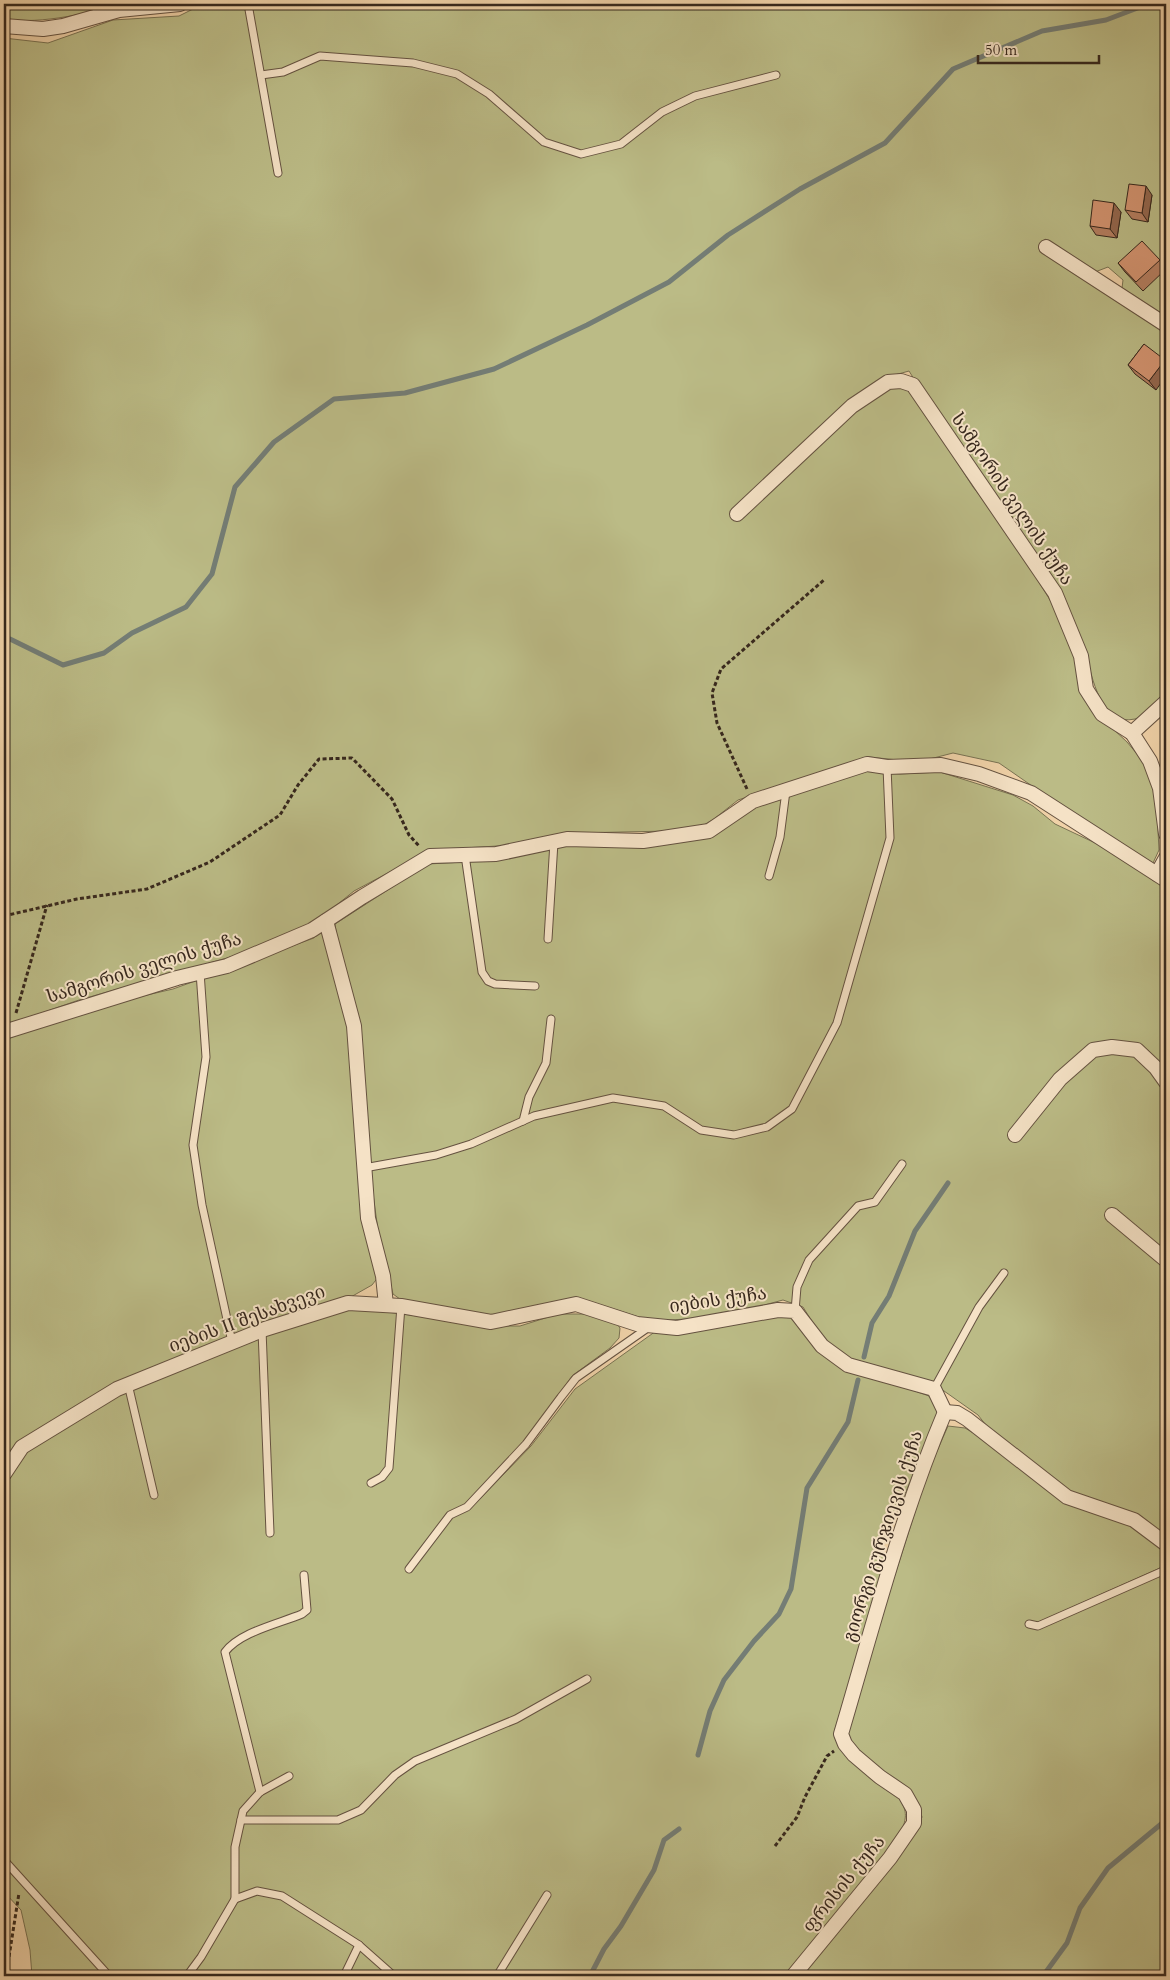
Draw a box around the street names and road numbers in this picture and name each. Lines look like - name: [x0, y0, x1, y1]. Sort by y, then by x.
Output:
- street label: სამგორის ველის ქუჩა: [945, 408, 1079, 590]
- street label: სამგორის ველის ქუჩა: [43, 926, 245, 1010]
- street label: იების II შესახვევი: [165, 1279, 329, 1359]
- street label: იების ქუჩა: [668, 1281, 768, 1319]
- street label: გიორგი გურჯიევის ქუჩა: [837, 1427, 929, 1645]
- street label: ფრისის ქუჩა: [797, 1830, 891, 1938]

